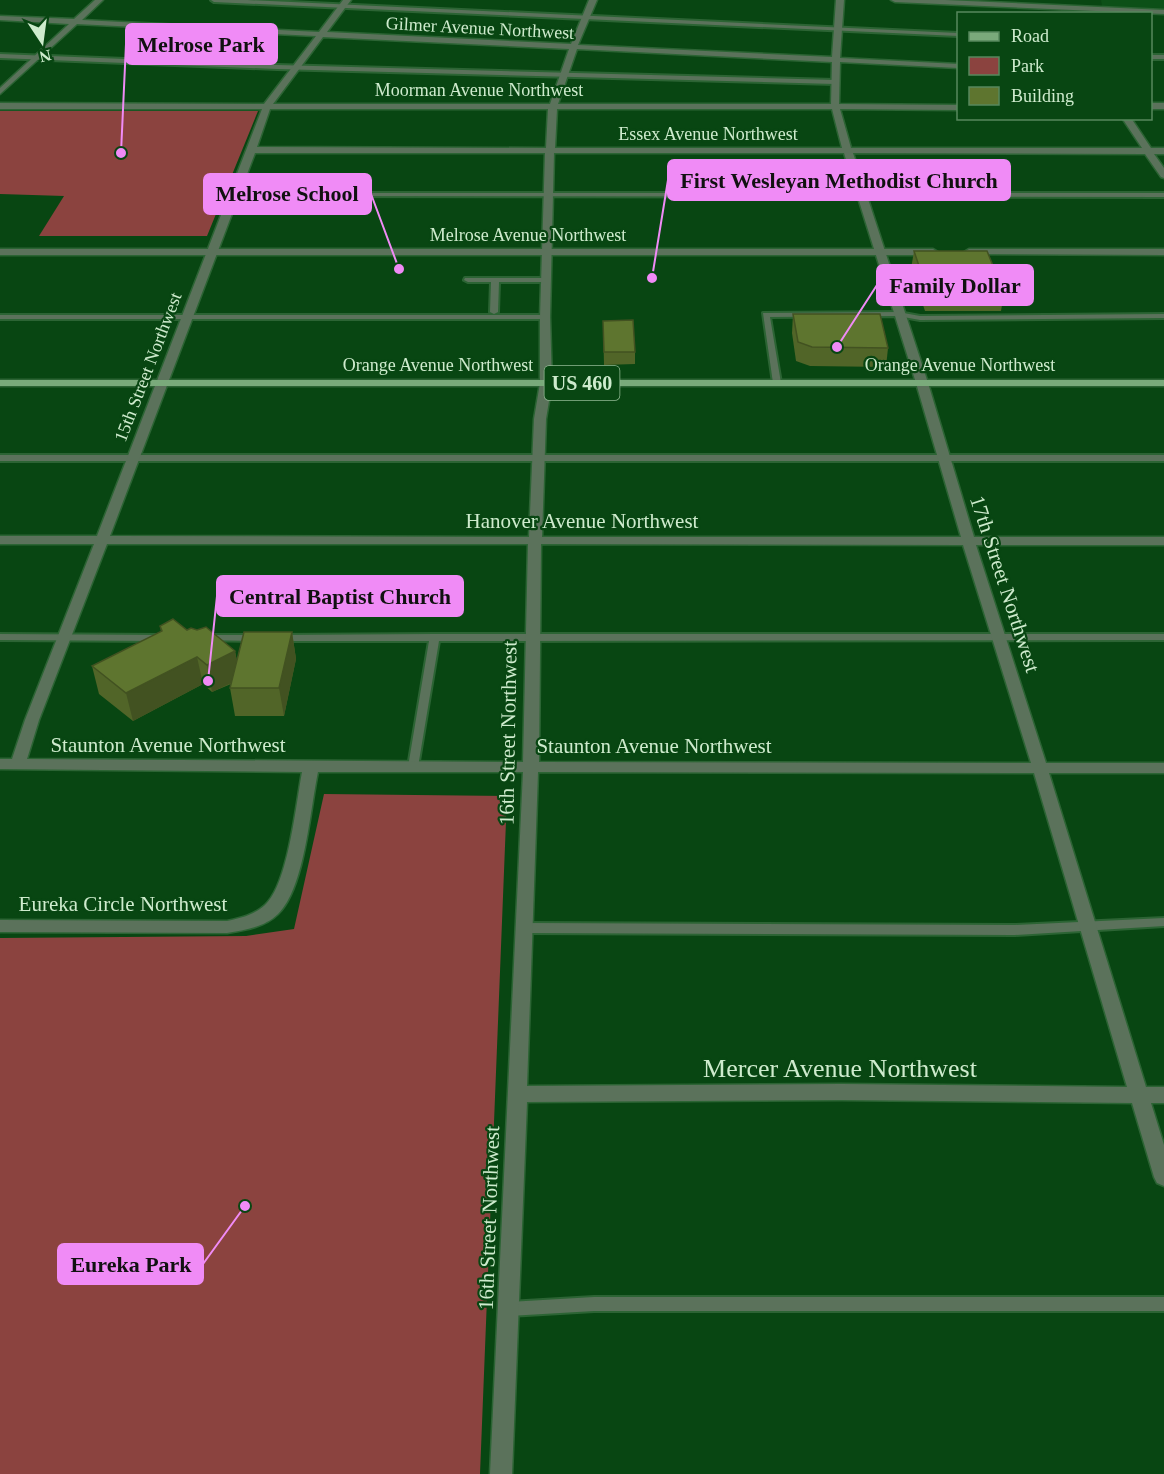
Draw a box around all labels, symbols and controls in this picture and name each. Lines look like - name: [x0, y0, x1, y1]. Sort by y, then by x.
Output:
- north arrow: [12, 12, 72, 72]
- legend: [957, 12, 1152, 120]
- street label: Gilmer Avenue Northwest: [385, 13, 575, 43]
- callout: Melrose Park: [126, 24, 277, 64]
- text: Road: [1011, 26, 1049, 46]
- text: Melrose Park: [137, 32, 265, 57]
- text: N: [37, 47, 53, 66]
- text: Park: [1011, 56, 1044, 76]
- street label: Moorman Avenue Northwest: [375, 80, 583, 100]
- text: Building: [1011, 86, 1074, 106]
- street label: Essex Avenue Northwest: [618, 124, 798, 144]
- callout: First Wesleyan Methodist Church: [668, 160, 1010, 200]
- text: First Wesleyan Methodist Church: [680, 168, 998, 193]
- callout: Melrose School: [204, 174, 371, 214]
- text: Melrose School: [215, 181, 359, 206]
- street label: Melrose Avenue Northwest: [430, 225, 626, 245]
- callout: Family Dollar: [877, 265, 1033, 305]
- text: Family Dollar: [889, 273, 1021, 298]
- street label: 15th Street Northwest: [110, 290, 186, 444]
- street label: Orange Avenue Northwest: [343, 355, 533, 375]
- street label: Orange Avenue Northwest: [865, 355, 1055, 375]
- road number: US 460: [544, 366, 620, 400]
- street label: 17th Street Northwest: [965, 493, 1045, 676]
- street label: Hanover Avenue Northwest: [466, 509, 699, 533]
- callout: Central Baptist Church: [217, 576, 463, 616]
- text: Central Baptist Church: [229, 584, 451, 609]
- street label: 16th Street Northwest: [494, 640, 522, 825]
- street label: Staunton Avenue Northwest: [50, 733, 286, 757]
- street label: Staunton Avenue Northwest: [536, 734, 772, 758]
- street label: Eureka Circle Northwest: [19, 892, 228, 916]
- street label: Mercer Avenue Northwest: [703, 1054, 978, 1083]
- street label: 16th Street Northwest: [474, 1125, 504, 1311]
- callout: Eureka Park: [58, 1244, 203, 1284]
- text: Eureka Park: [70, 1252, 192, 1277]

